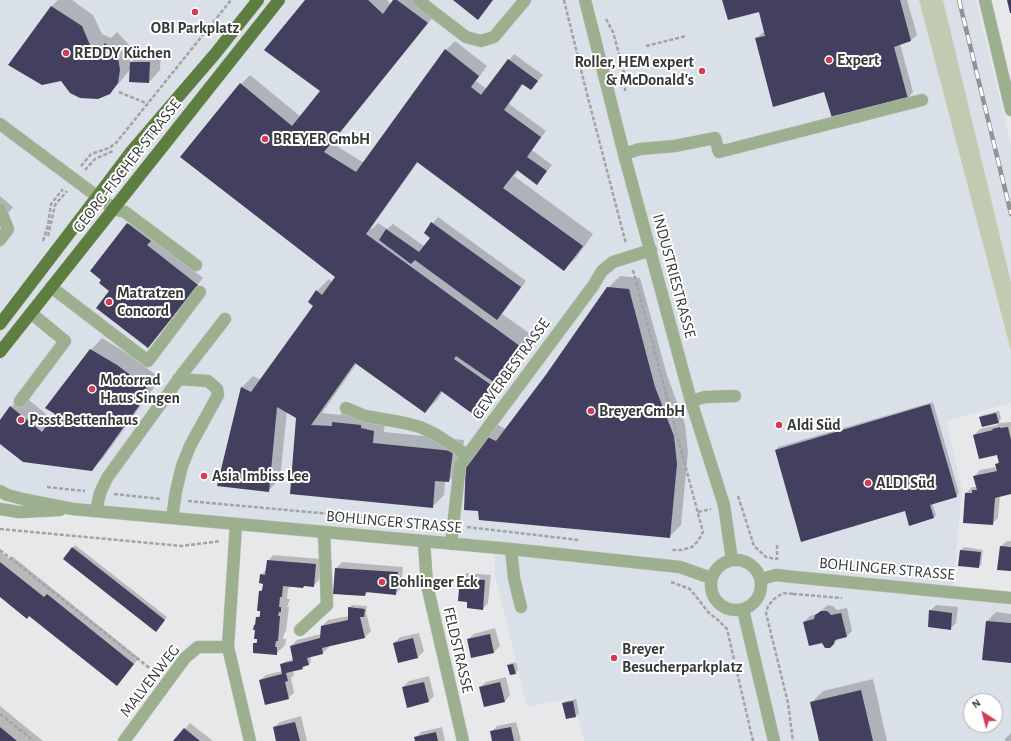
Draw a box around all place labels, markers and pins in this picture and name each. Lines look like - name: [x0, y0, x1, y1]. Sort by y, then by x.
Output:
- marker: OBI Parkplatz: [190, 7, 200, 17]
- place label: OBI Parkplatz: [151, 18, 239, 38]
- place label: REDDY Küchen: [74, 43, 171, 63]
- marker: REDDY Küchen: [61, 48, 71, 58]
- place label: Expert: [837, 50, 879, 70]
- place label: Roller, HEM expert & McDonald's: [574, 52, 694, 90]
- marker: Expert: [824, 55, 834, 65]
- marker: Roller, HEM expert & McDonald's: [697, 66, 707, 76]
- place label: BREYER GmbH: [273, 129, 370, 149]
- marker: BREYER GmbH: [260, 134, 270, 144]
- place label: Matratzen Concord: [117, 283, 184, 321]
- marker: Matratzen Concord: [104, 297, 114, 307]
- place label: Motorrad Haus Singen: [100, 370, 180, 408]
- marker: Motorrad Haus Singen: [87, 384, 97, 394]
- place label: Breyer GmbH: [599, 401, 685, 421]
- marker: Breyer GmbH: [586, 406, 596, 416]
- place label: Pssst Bettenhaus: [29, 410, 138, 430]
- marker: Pssst Bettenhaus: [16, 415, 26, 425]
- place label: Aldi Süd: [787, 415, 841, 435]
- marker: Aldi Süd: [774, 420, 784, 430]
- place label: Asia Imbiss Lee: [212, 466, 309, 486]
- marker: Asia Imbiss Lee: [199, 471, 209, 481]
- place label: ALDI Süd: [876, 473, 935, 493]
- marker: ALDI Süd: [863, 478, 873, 488]
- place label: Bohlinger Eck: [390, 572, 478, 592]
- marker: Bohlinger Eck: [377, 577, 387, 587]
- place label: Breyer Besucherparkplatz: [622, 639, 743, 677]
- marker: Breyer Besucherparkplatz: [609, 653, 619, 663]

